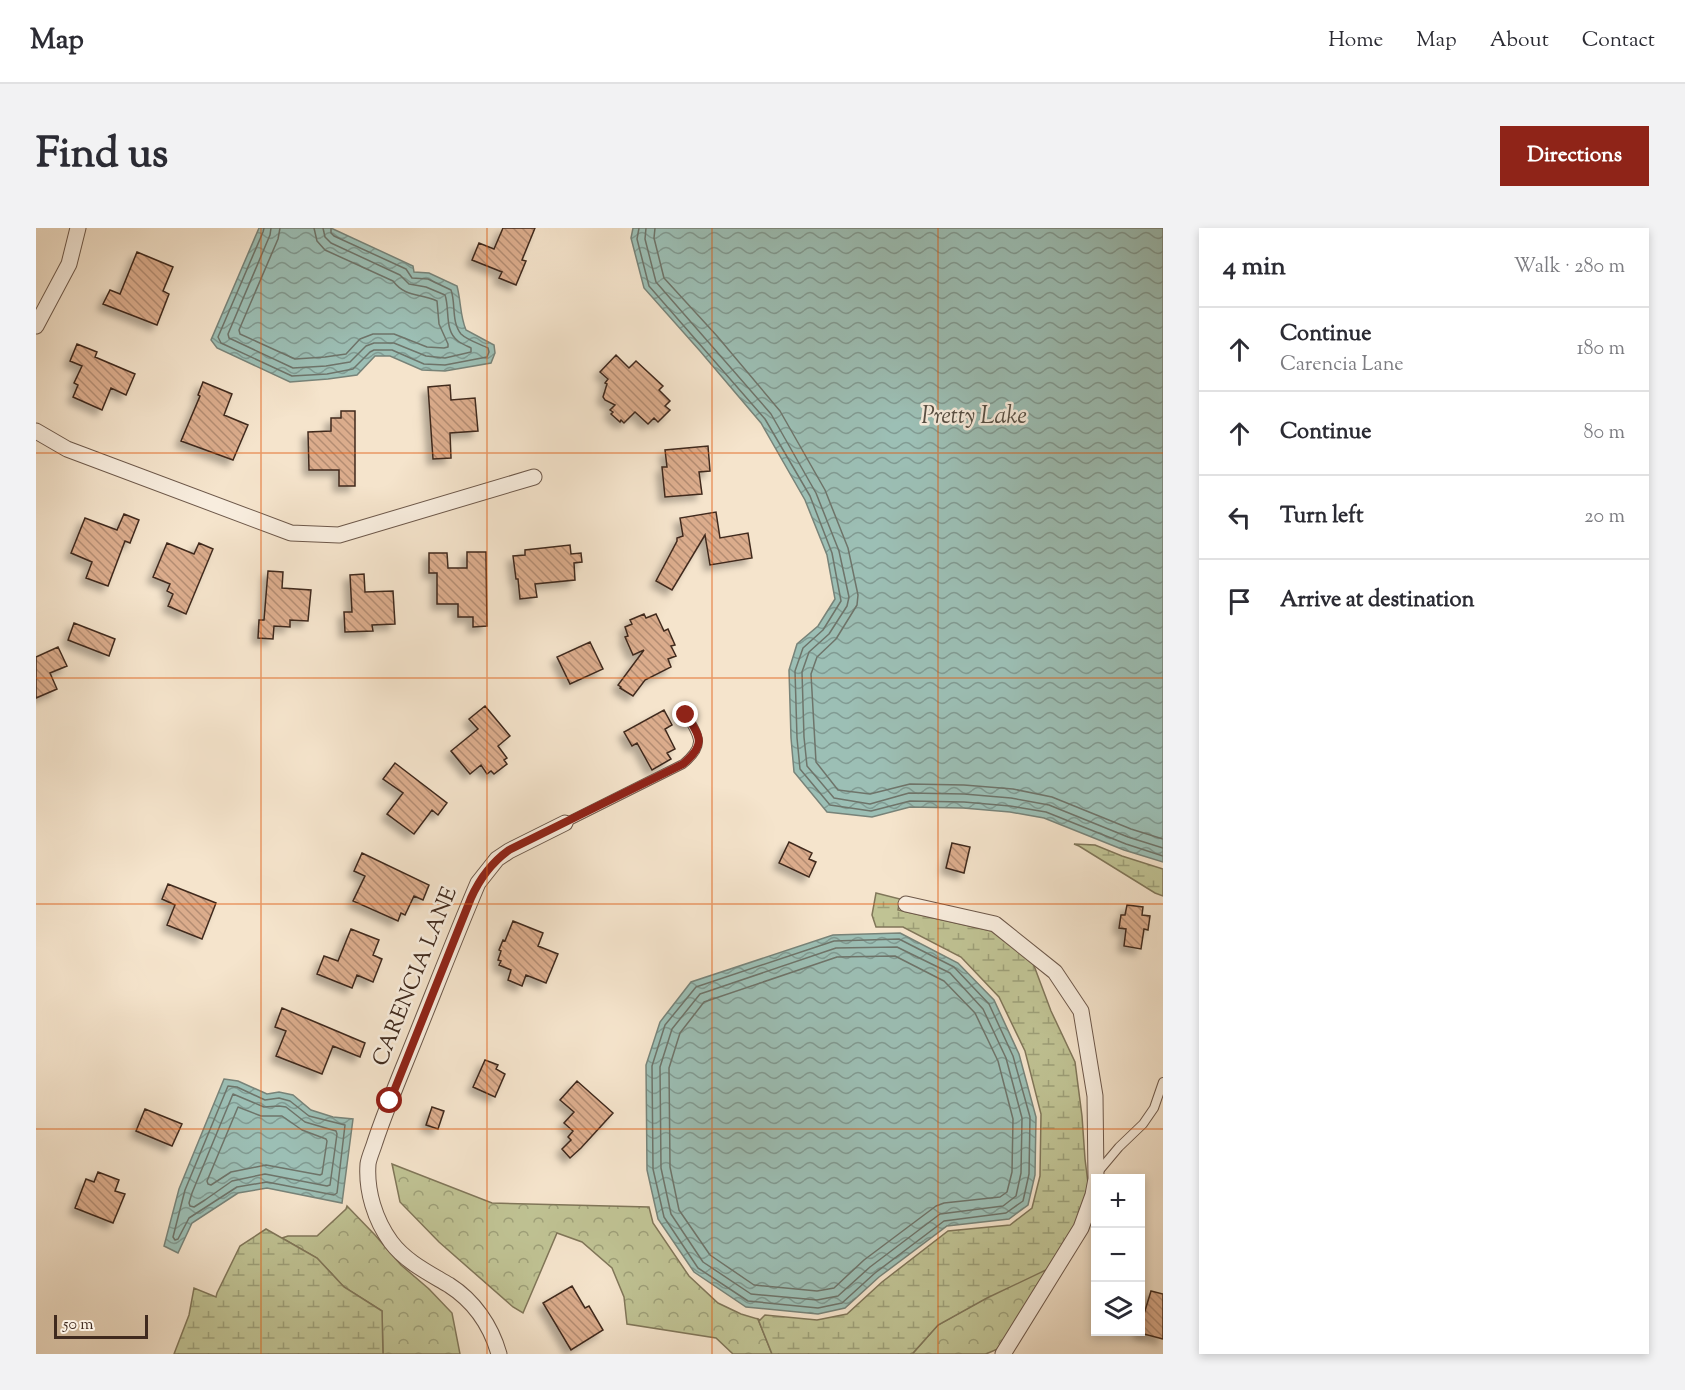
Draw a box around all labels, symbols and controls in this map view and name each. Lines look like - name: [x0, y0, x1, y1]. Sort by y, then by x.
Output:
- text: Map: [30, 21, 84, 61]
- text: Home: [1328, 26, 1383, 56]
- text: Map: [1416, 26, 1457, 56]
- text: About: [1490, 26, 1549, 56]
- text: Contact: [1582, 26, 1655, 56]
- text: Find us: [36, 126, 168, 186]
- button: Directions: [1500, 126, 1649, 186]
- text: 4 min: [1223, 249, 1286, 286]
- text: Walk · 280 m: [1514, 253, 1625, 282]
- text: Continue: [1280, 319, 1371, 351]
- icon: ahead: [1223, 333, 1256, 366]
- text: 180 m: [1577, 335, 1625, 364]
- text: Carencia Lane: [1280, 351, 1404, 380]
- water label: Pretty Lake: [921, 400, 1027, 434]
- icon: ahead: [1223, 417, 1256, 450]
- text: Continue: [1280, 417, 1371, 449]
- text: 80 m: [1584, 419, 1625, 448]
- icon: left: [1223, 501, 1256, 534]
- text: Turn left: [1280, 501, 1363, 533]
- text: 20 m: [1584, 503, 1625, 532]
- icon: arrive: [1223, 585, 1256, 618]
- text: Arrive at destination: [1280, 585, 1475, 617]
- route end: [672, 701, 698, 727]
- street label: CARENCIA LANE: [365, 883, 467, 1071]
- route start: [376, 1087, 402, 1113]
- map controls: [1091, 1174, 1145, 1336]
- button: +: [1091, 1174, 1145, 1228]
- button: −: [1091, 1228, 1145, 1282]
- button: layers: [1091, 1282, 1145, 1336]
- scale bar: [54, 1312, 148, 1340]
- text: 50 m: [63, 1314, 94, 1337]

